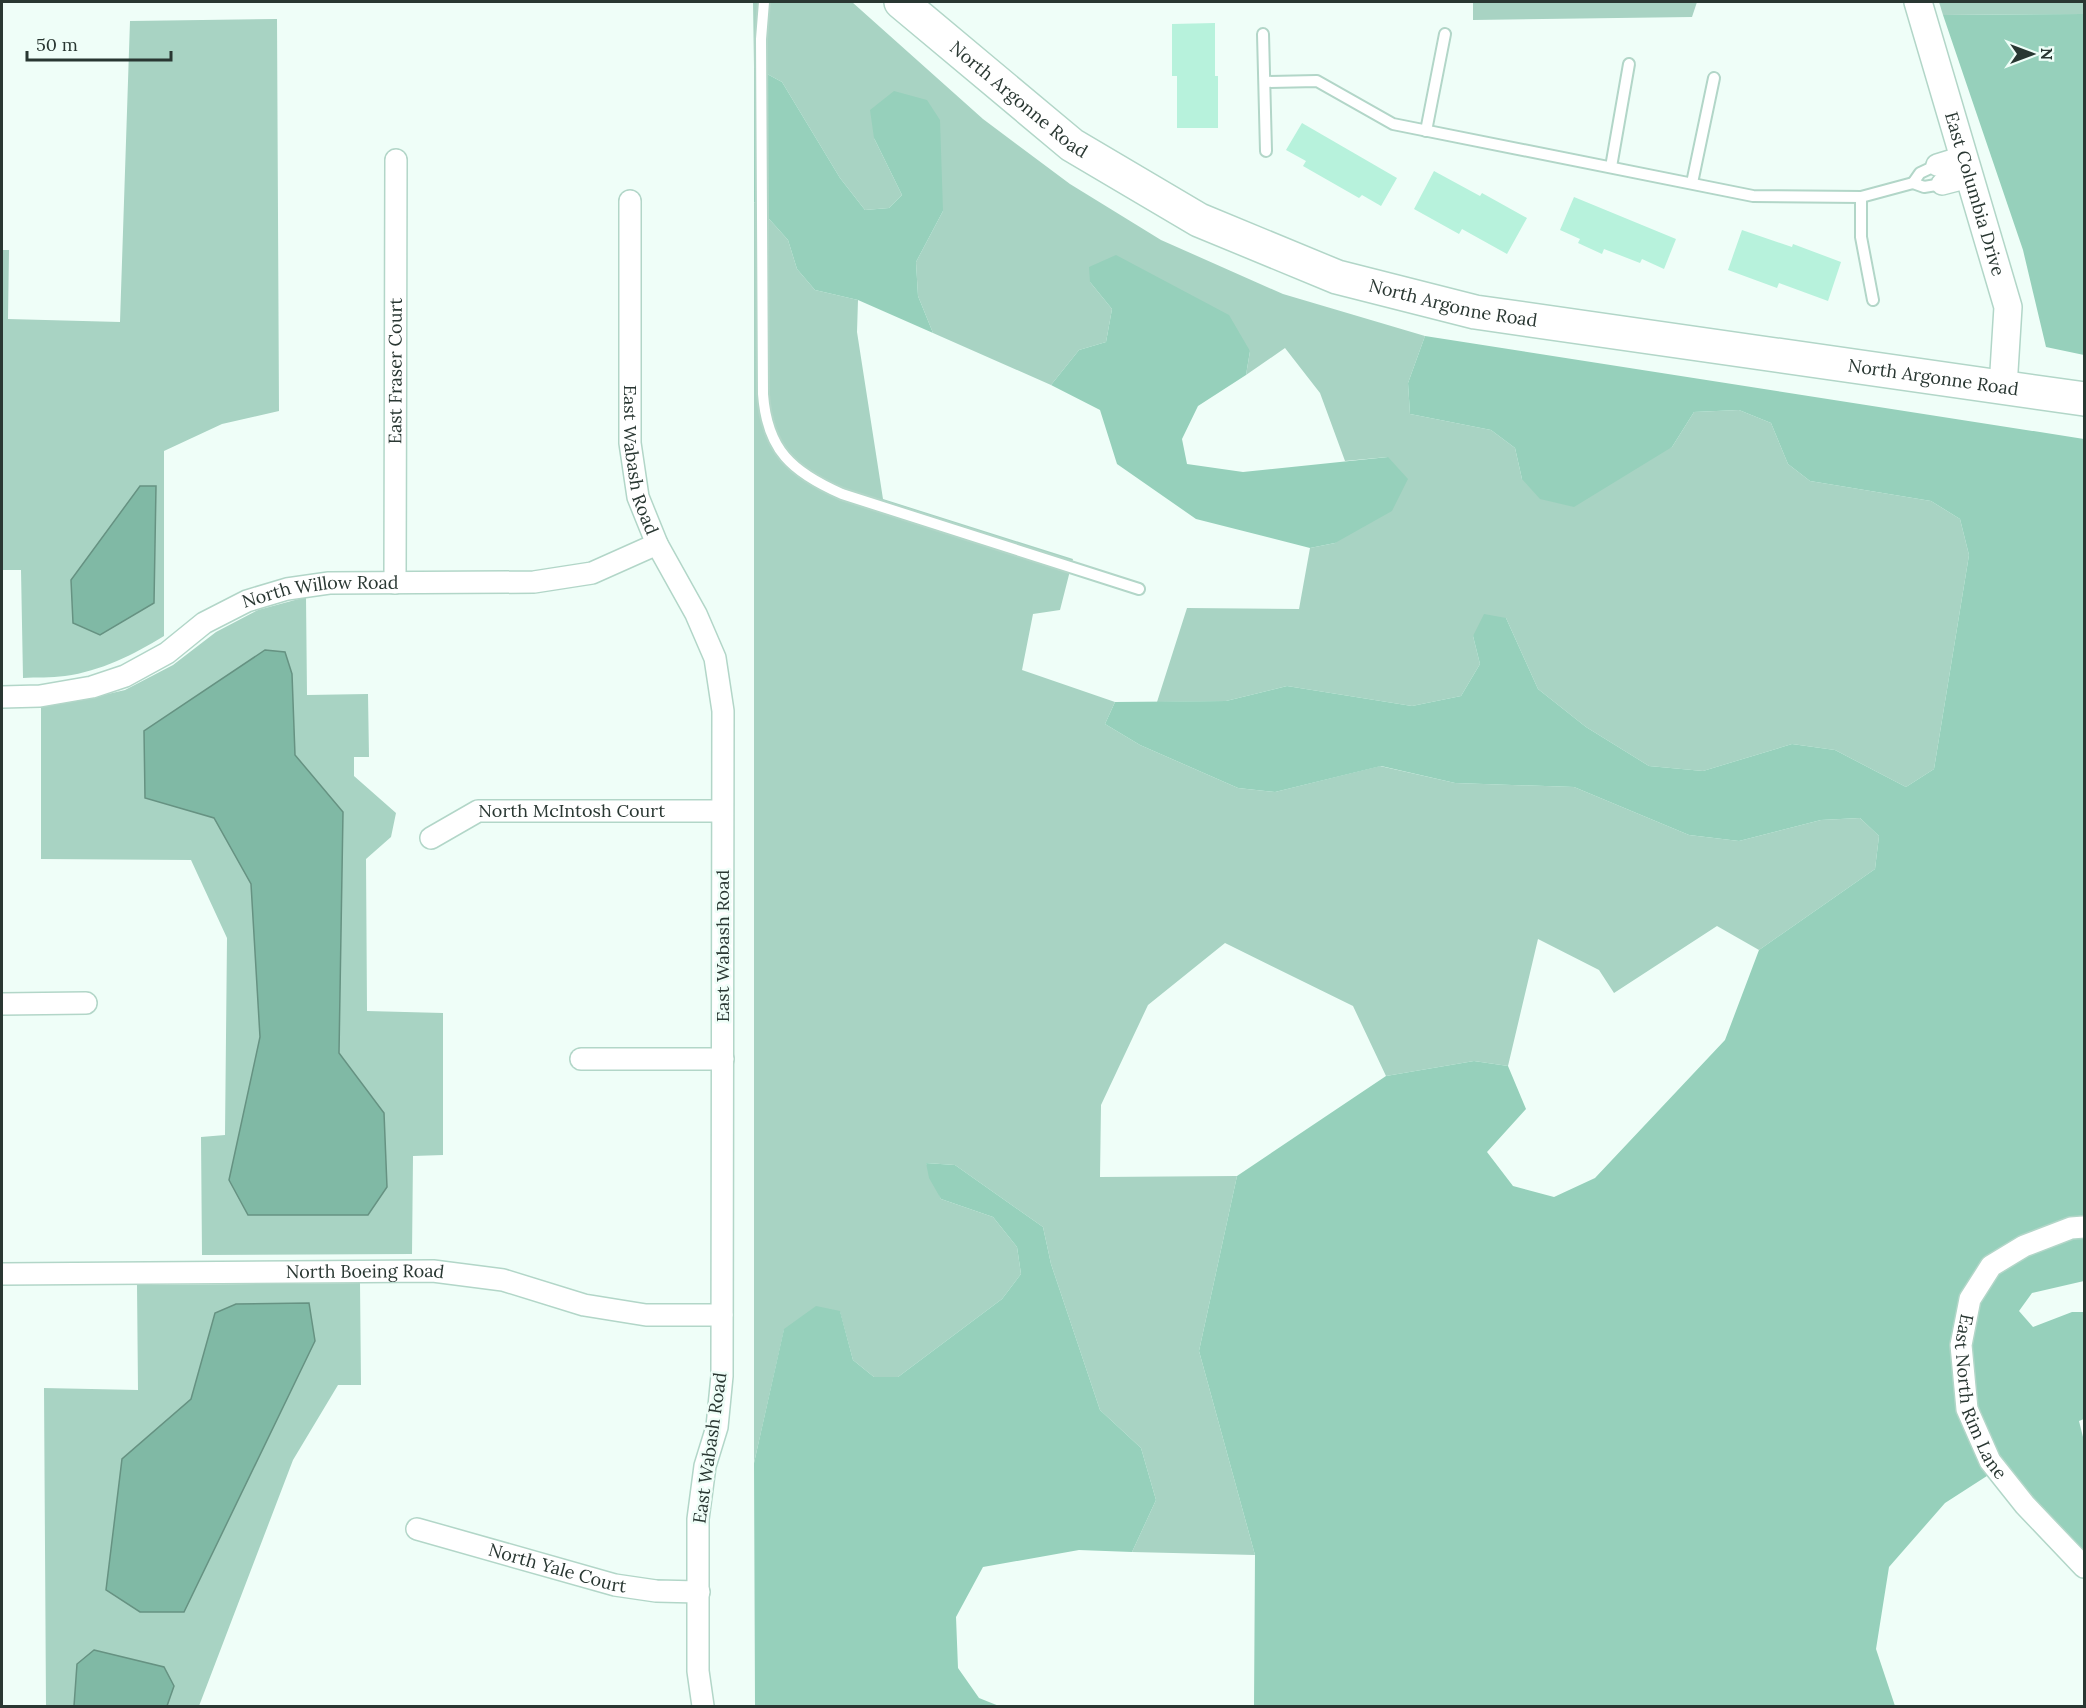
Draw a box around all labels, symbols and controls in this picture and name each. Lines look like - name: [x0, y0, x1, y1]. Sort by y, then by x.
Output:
- scale bar: [27, 24, 171, 62]
- north arrow: [2002, 24, 2062, 84]
- text: 50 m: [36, 33, 78, 56]
- street label: North Argonne Road: [945, 36, 1092, 163]
- text: N: [2037, 48, 2057, 60]
- street label: East Columbia Drive: [1940, 109, 2010, 279]
- street label: North Argonne Road: [1367, 274, 1539, 332]
- street label: East Fraser Court: [383, 298, 407, 444]
- street label: North Argonne Road: [1847, 353, 2020, 401]
- street label: East Wabash Road: [619, 385, 664, 538]
- street label: North Willow Road: [239, 571, 399, 613]
- street label: North McIntosh Court: [478, 799, 665, 822]
- street label: East Wabash Road: [711, 870, 734, 1022]
- street label: North Boeing Road: [286, 1259, 446, 1283]
- street label: East North Rim Lane: [1950, 1312, 2012, 1484]
- street label: East Wabash Road: [688, 1371, 732, 1525]
- street label: North Yale Court: [486, 1538, 628, 1598]

